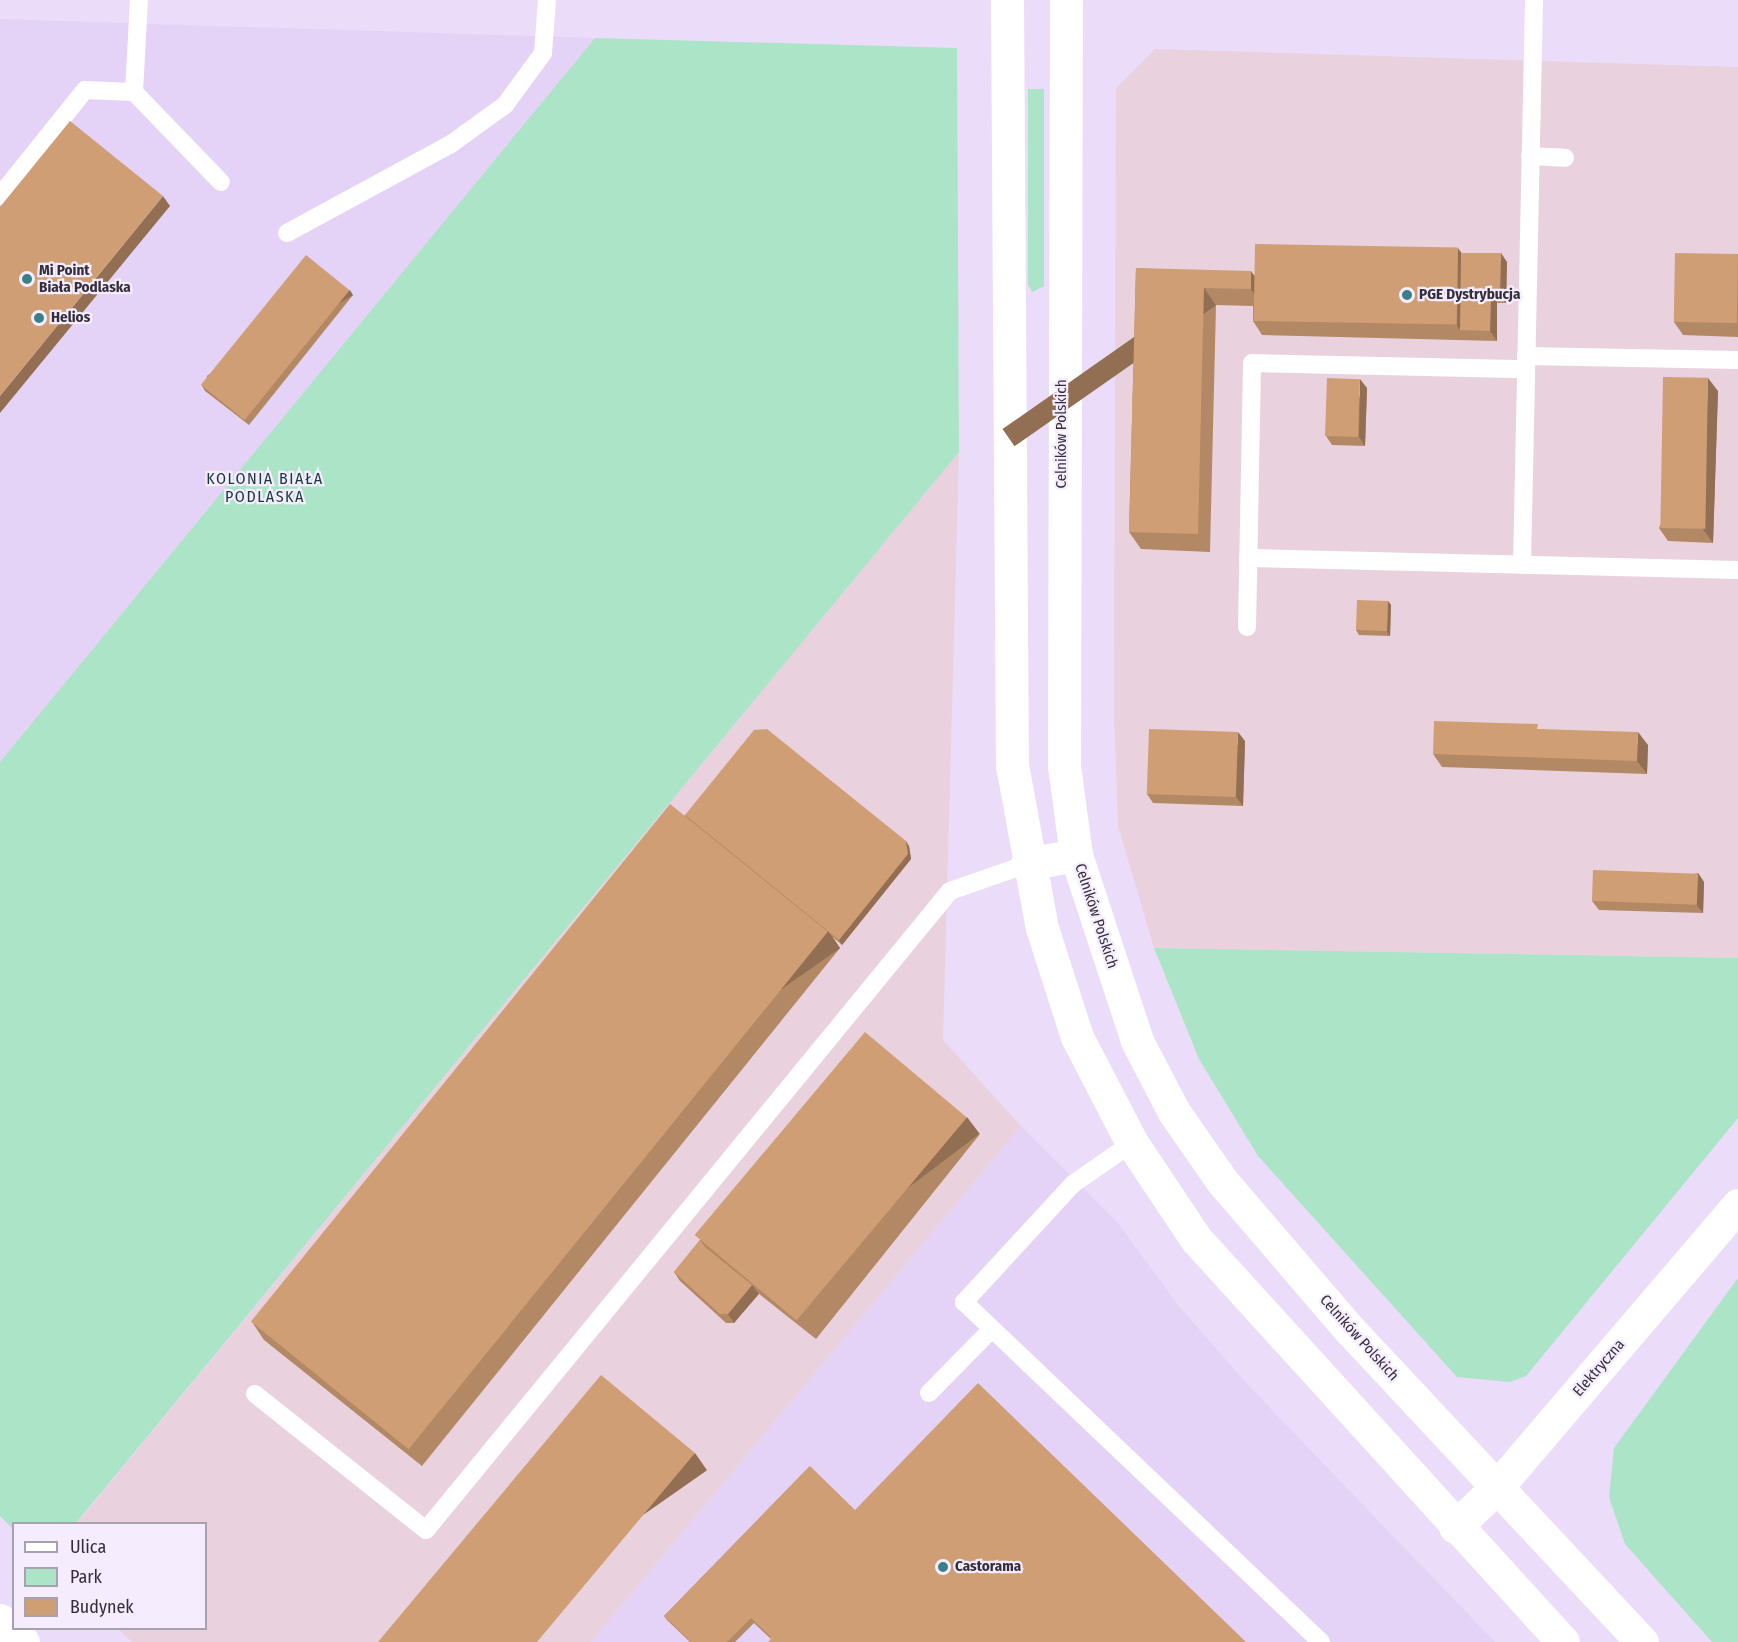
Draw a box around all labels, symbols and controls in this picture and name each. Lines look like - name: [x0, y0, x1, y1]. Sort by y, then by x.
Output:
- place label: Mi Point Biała Podlaska: [39, 261, 131, 296]
- marker: Mi Point Biała Podlaska: [20, 272, 34, 286]
- place label: PGE Dystrybucja: [1419, 286, 1520, 304]
- marker: PGE Dystrybucja: [1400, 288, 1414, 302]
- place label: Helios: [51, 309, 90, 327]
- marker: Helios: [32, 311, 46, 325]
- street label: Celników Polskich: [1053, 379, 1071, 489]
- district label: KOLONIA BIAŁA PODLASKA: [206, 469, 324, 507]
- street label: Celników Polskich: [1071, 861, 1121, 971]
- street label: Celników Polskich: [1316, 1291, 1402, 1385]
- street label: Elektryczna: [1569, 1336, 1629, 1400]
- legend: [12, 1522, 207, 1630]
- text: Ulica: [70, 1536, 106, 1558]
- place label: Castorama: [955, 1558, 1021, 1576]
- marker: Castorama: [936, 1560, 950, 1574]
- text: Park: [70, 1566, 102, 1588]
- text: Budynek: [70, 1596, 134, 1618]

